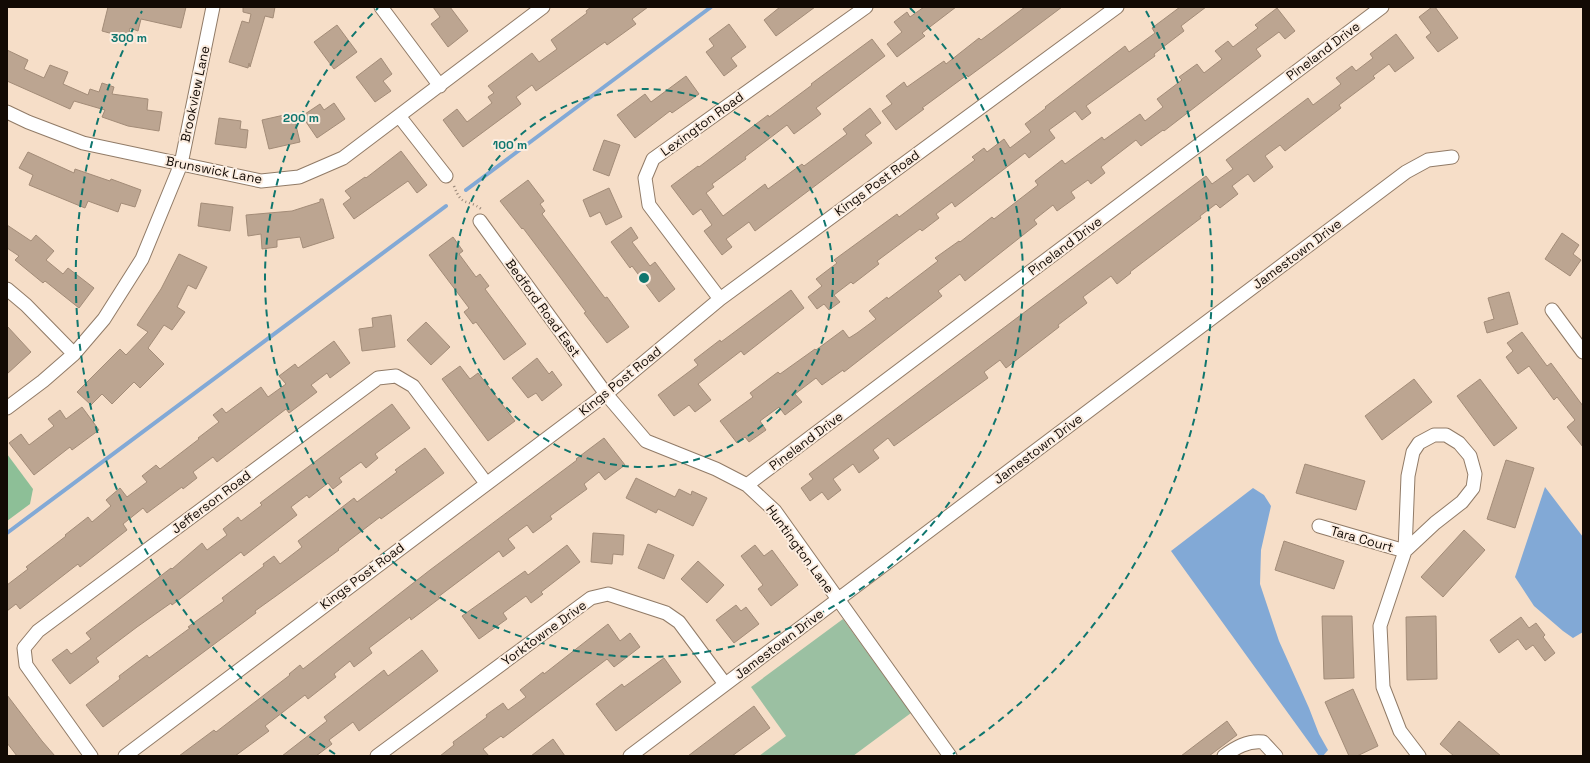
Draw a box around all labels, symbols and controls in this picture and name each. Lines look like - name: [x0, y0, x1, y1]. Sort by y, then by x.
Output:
- street label: Pineland Drive: [1283, 18, 1363, 84]
- text: 300 m: [111, 30, 147, 46]
- street label: Brookview Lane: [176, 44, 214, 144]
- street label: Lexington Road: [657, 88, 747, 160]
- text: 200 m: [283, 110, 319, 126]
- text: 100 m: [493, 137, 527, 153]
- street label: Kings Post Road: [831, 146, 923, 220]
- street label: Brunswick Lane: [164, 152, 264, 188]
- street label: Pineland Drive: [1025, 213, 1105, 279]
- street label: Jamestown Drive: [1249, 215, 1345, 293]
- street label: Bedford Road East: [502, 256, 584, 360]
- centre of rings: [637, 271, 651, 285]
- street label: Kings Post Road: [575, 343, 665, 419]
- street label: Pineland Drive: [766, 408, 846, 474]
- street label: Jamestown Drive: [990, 410, 1086, 488]
- street label: Jefferson Road: [168, 467, 254, 537]
- street label: Huntington Lane: [762, 501, 838, 597]
- street label: Tara Court: [1329, 522, 1395, 556]
- street label: Kings Post Road: [316, 539, 408, 613]
- street label: Yorktowne Drive: [498, 596, 590, 670]
- street label: Jamestown Drive: [731, 605, 827, 683]

